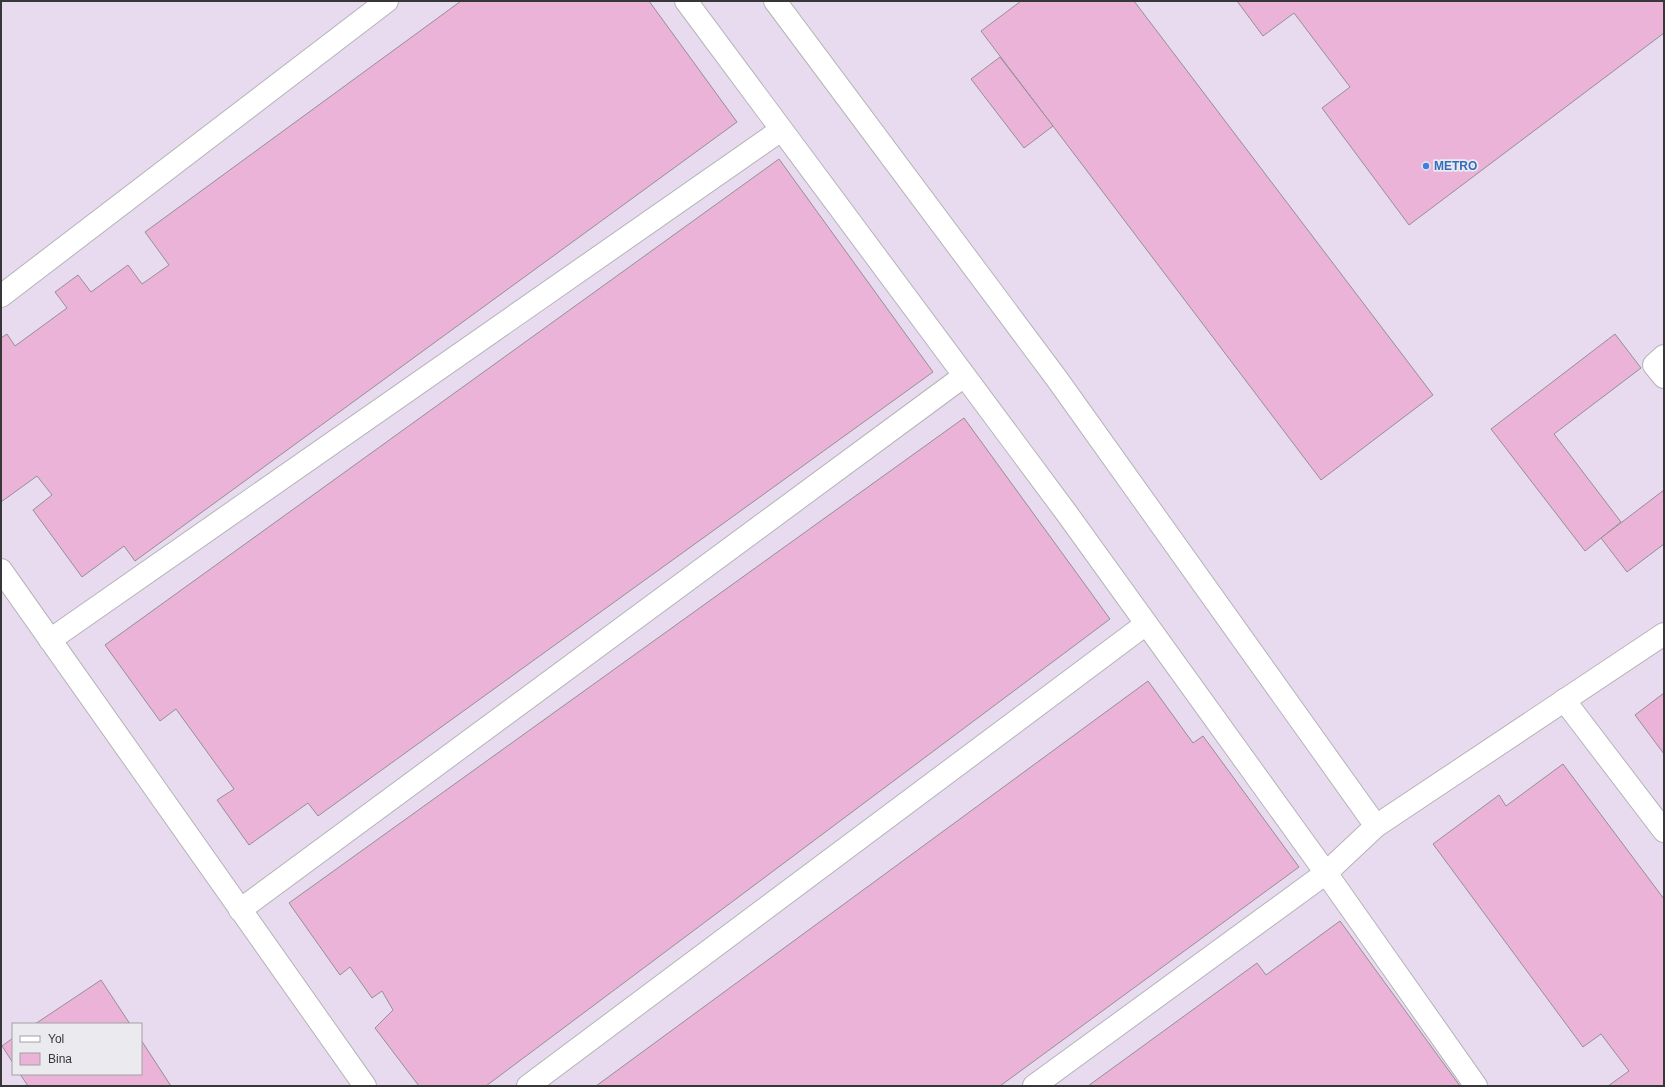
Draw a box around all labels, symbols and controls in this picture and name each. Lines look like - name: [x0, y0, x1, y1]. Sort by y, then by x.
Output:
- place label: METRO: [1434, 159, 1477, 173]
- marker: METRO: [1421, 161, 1431, 171]
- legend: [12, 1023, 142, 1075]
- text: Yol: [48, 1032, 64, 1046]
- text: Bina: [48, 1052, 72, 1066]

